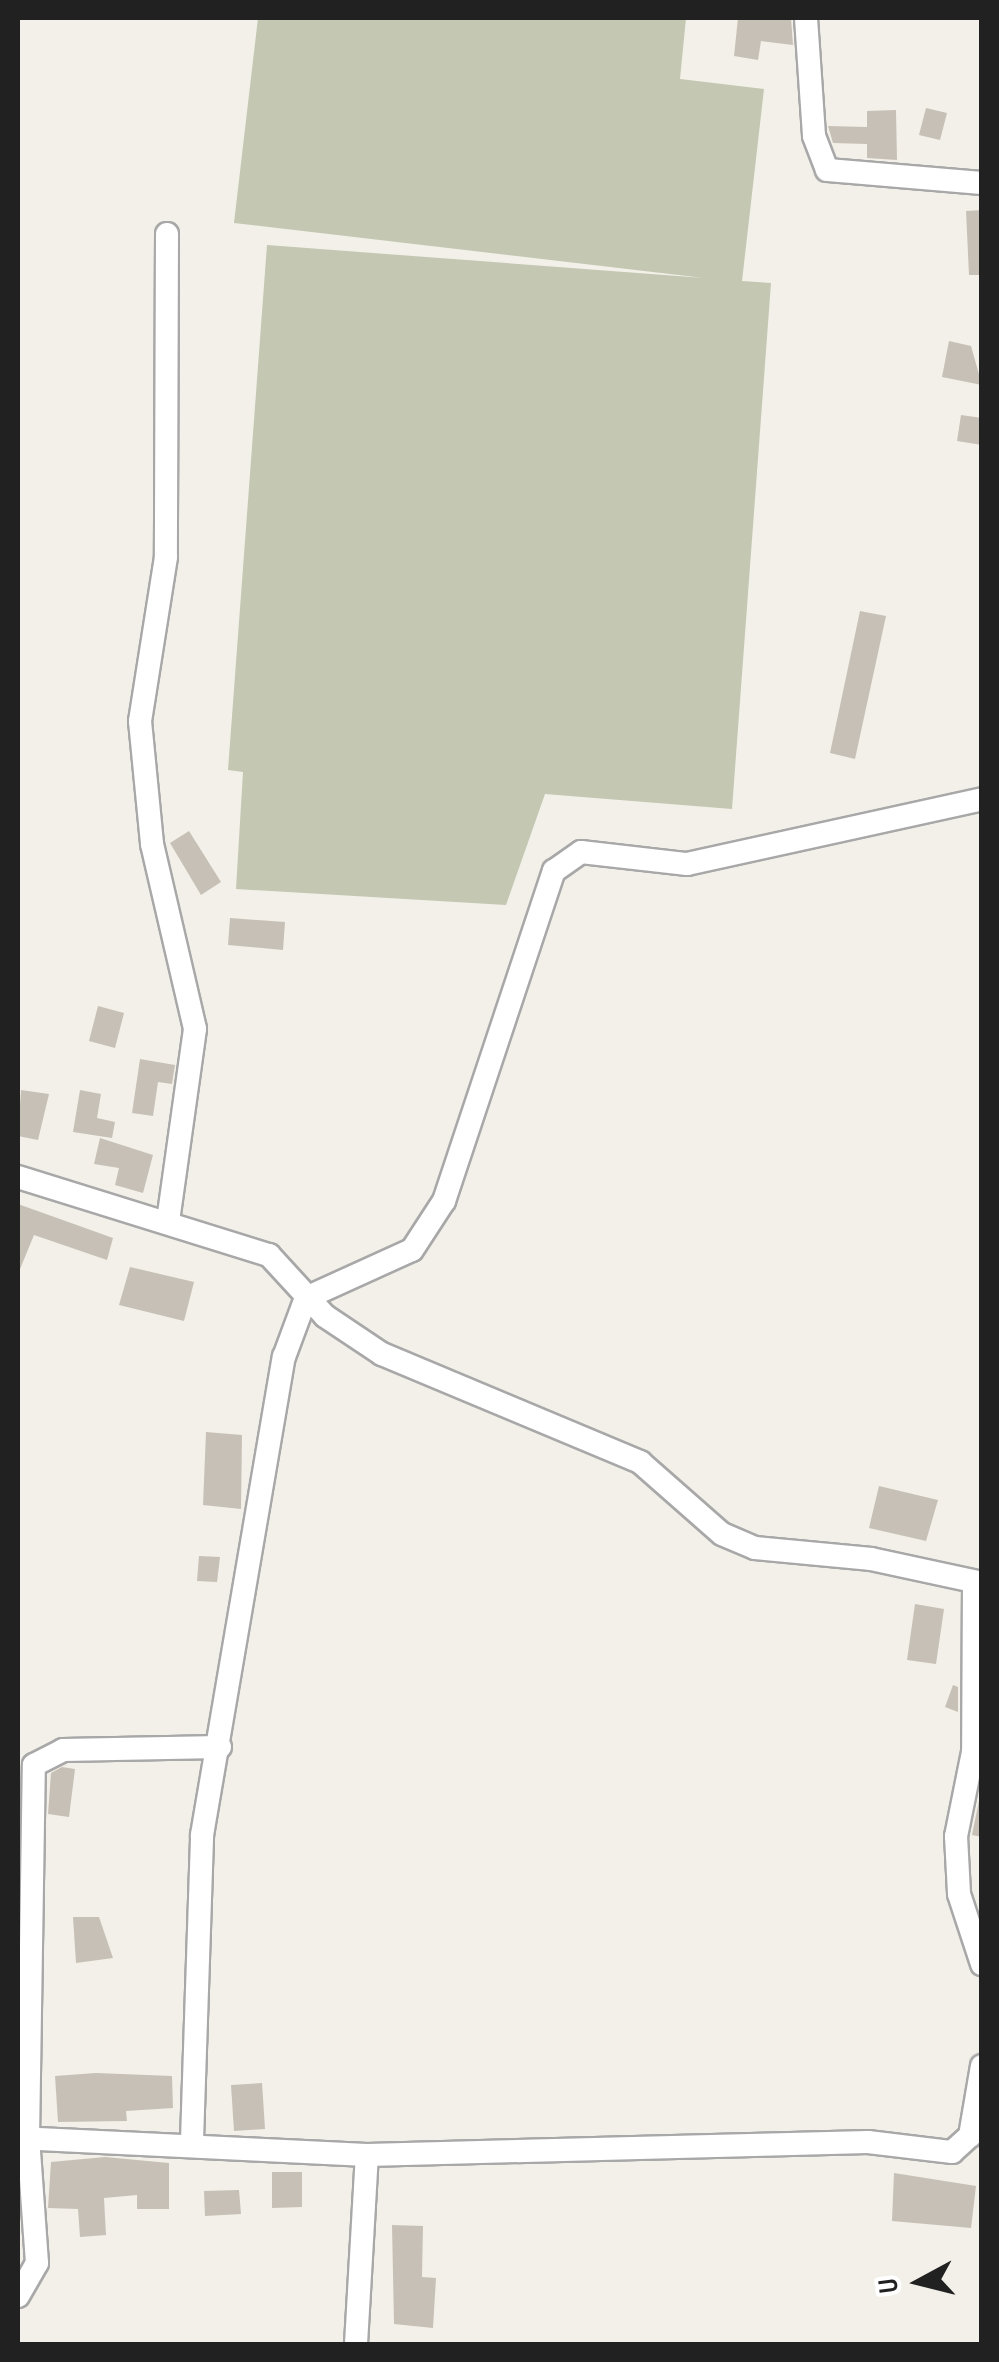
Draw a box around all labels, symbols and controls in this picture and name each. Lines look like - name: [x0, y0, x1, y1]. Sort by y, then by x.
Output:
- north arrow: [869, 2232, 969, 2332]
- text: U: [871, 2276, 906, 2295]

